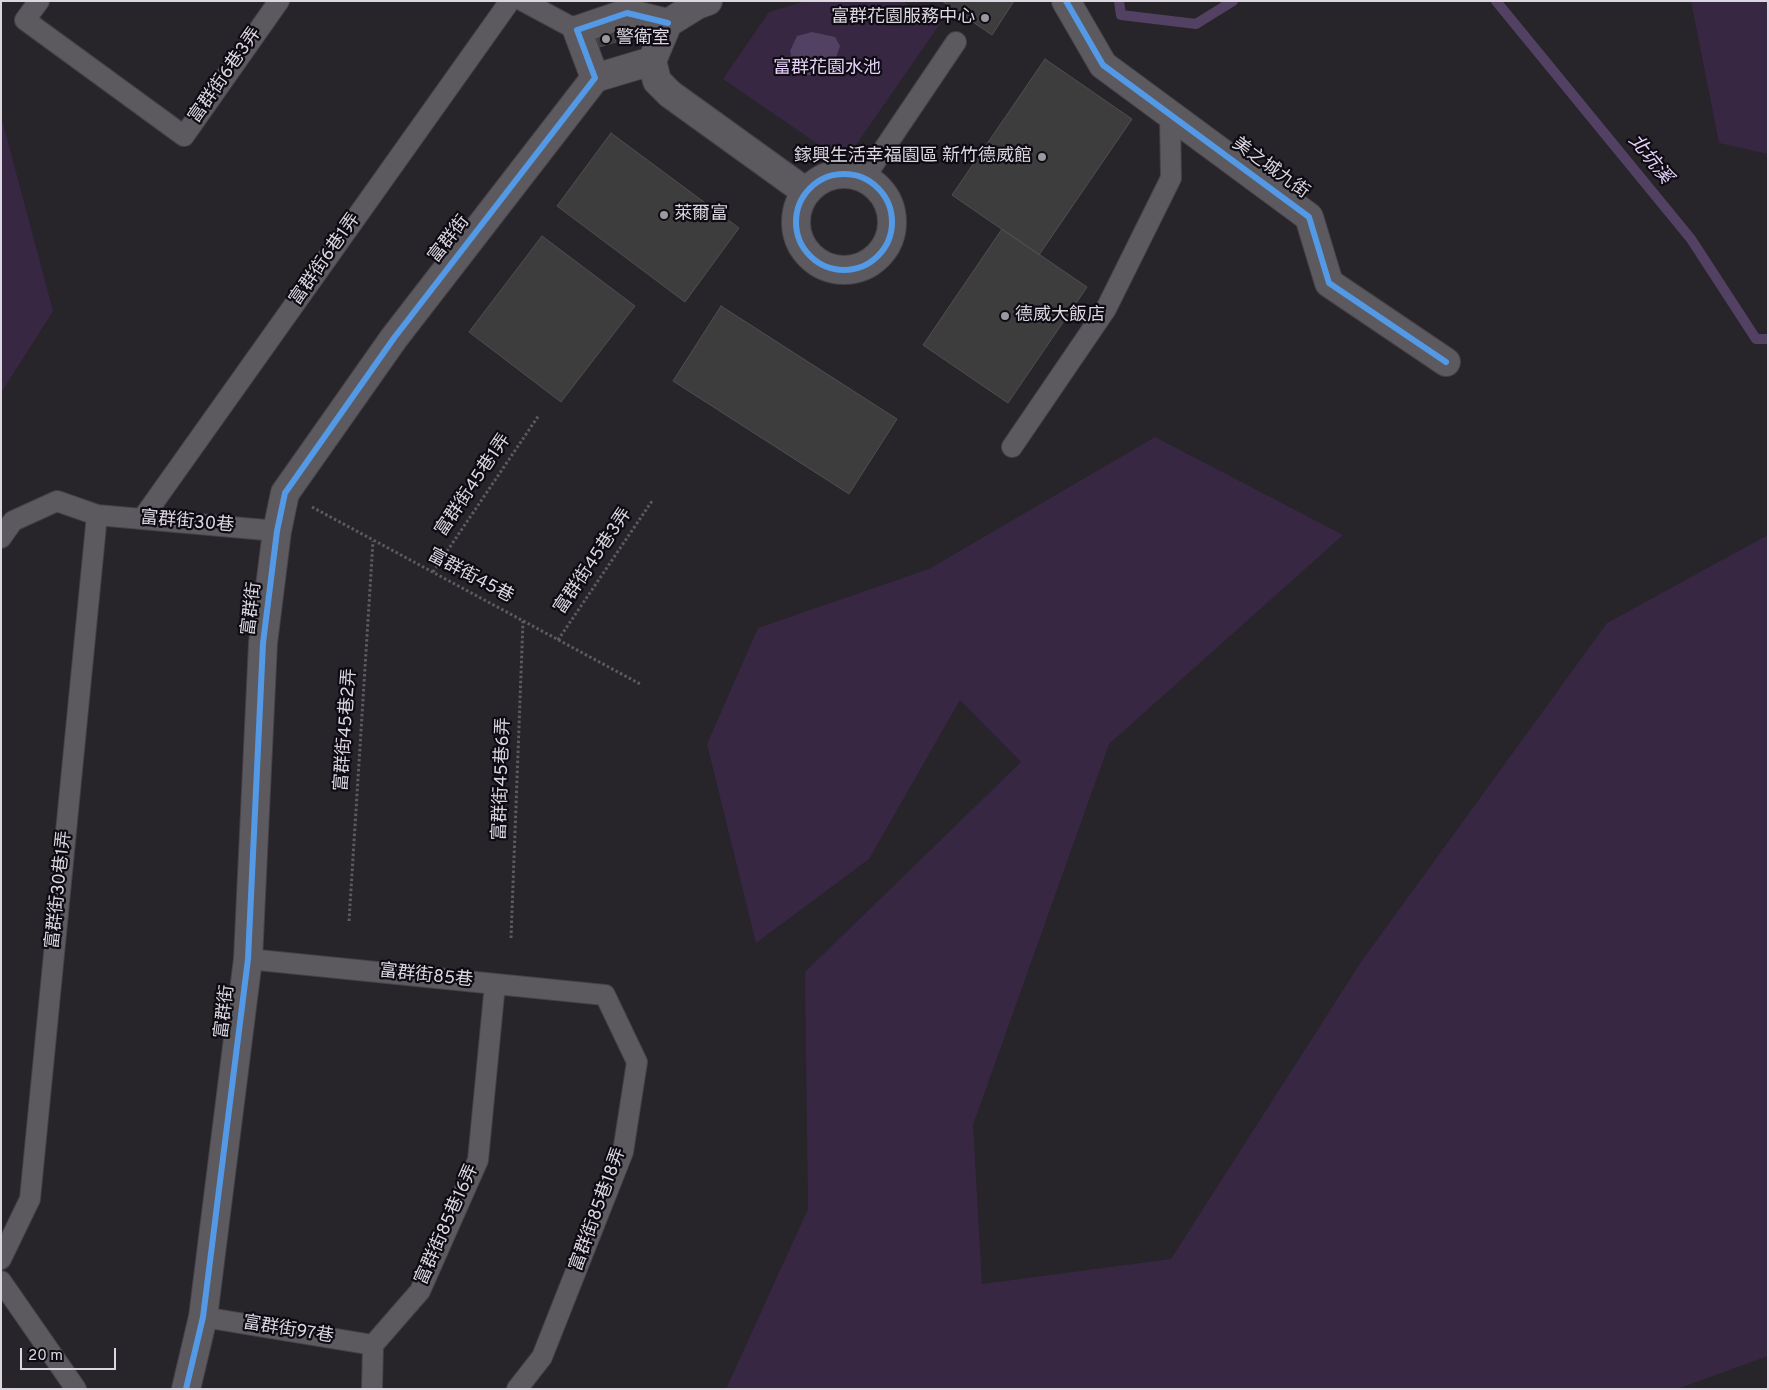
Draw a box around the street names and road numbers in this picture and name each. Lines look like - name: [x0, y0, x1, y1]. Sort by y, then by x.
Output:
- street label: 富群街6巷3弄: [185, 24, 267, 128]
- street label: 美之城九街: [1227, 134, 1313, 204]
- street label: 富群街6巷1弄: [286, 210, 366, 310]
- street label: 富群街: [425, 212, 475, 268]
- street label: 富群街45巷1弄: [432, 431, 516, 541]
- street label: 富群街45巷3弄: [551, 505, 637, 619]
- street label: 富群街30巷: [139, 508, 235, 538]
- street label: 富群街45巷: [423, 545, 517, 609]
- street label: 富群街: [239, 581, 267, 637]
- street label: 富群街45巷2弄: [332, 668, 362, 792]
- street label: 富群街45巷6弄: [490, 717, 516, 841]
- street label: 富群街30巷1弄: [43, 830, 77, 950]
- street label: 富群街85巷: [378, 961, 474, 993]
- street label: 富群街: [212, 984, 240, 1040]
- street label: 富群街85巷18弄: [567, 1145, 631, 1275]
- street label: 富群街85巷16弄: [412, 1161, 484, 1289]
- street label: 富群街97巷: [241, 1313, 335, 1349]

